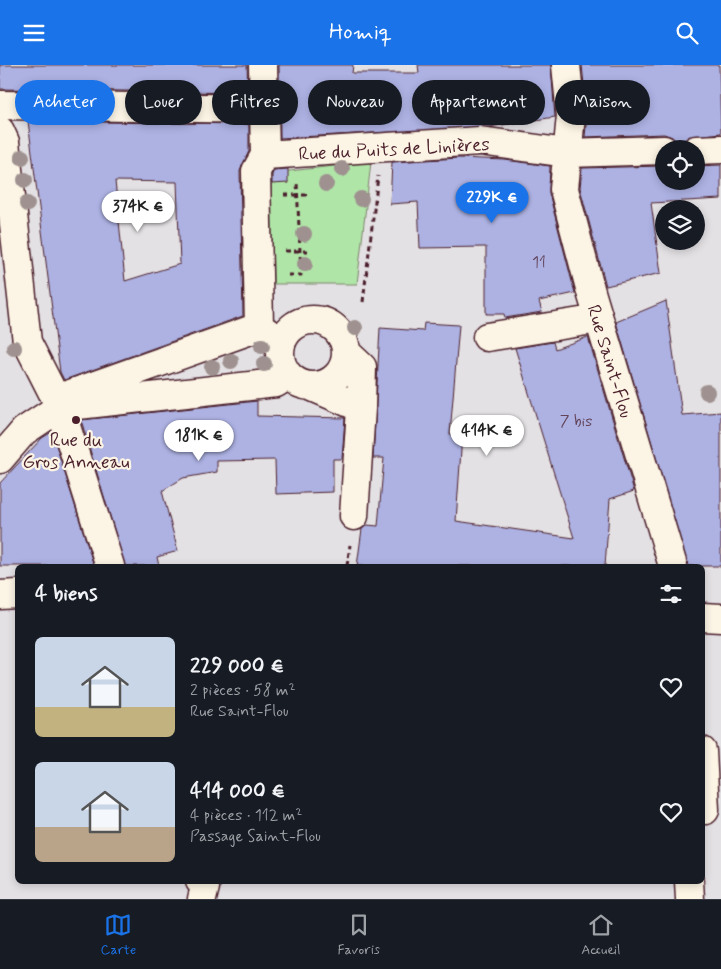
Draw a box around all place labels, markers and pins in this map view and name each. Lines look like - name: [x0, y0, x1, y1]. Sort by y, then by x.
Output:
- pin: 229K €: [451, 181, 533, 224]
- pin: 374K €: [97, 191, 179, 233]
- marker: Rue du Gros Anneau: [70, 414, 82, 426]
- pin: 414K €: [446, 415, 528, 457]
- pin: 181K €: [158, 419, 240, 462]
- place label: Rue du Gros Anneau: [22, 428, 130, 475]

